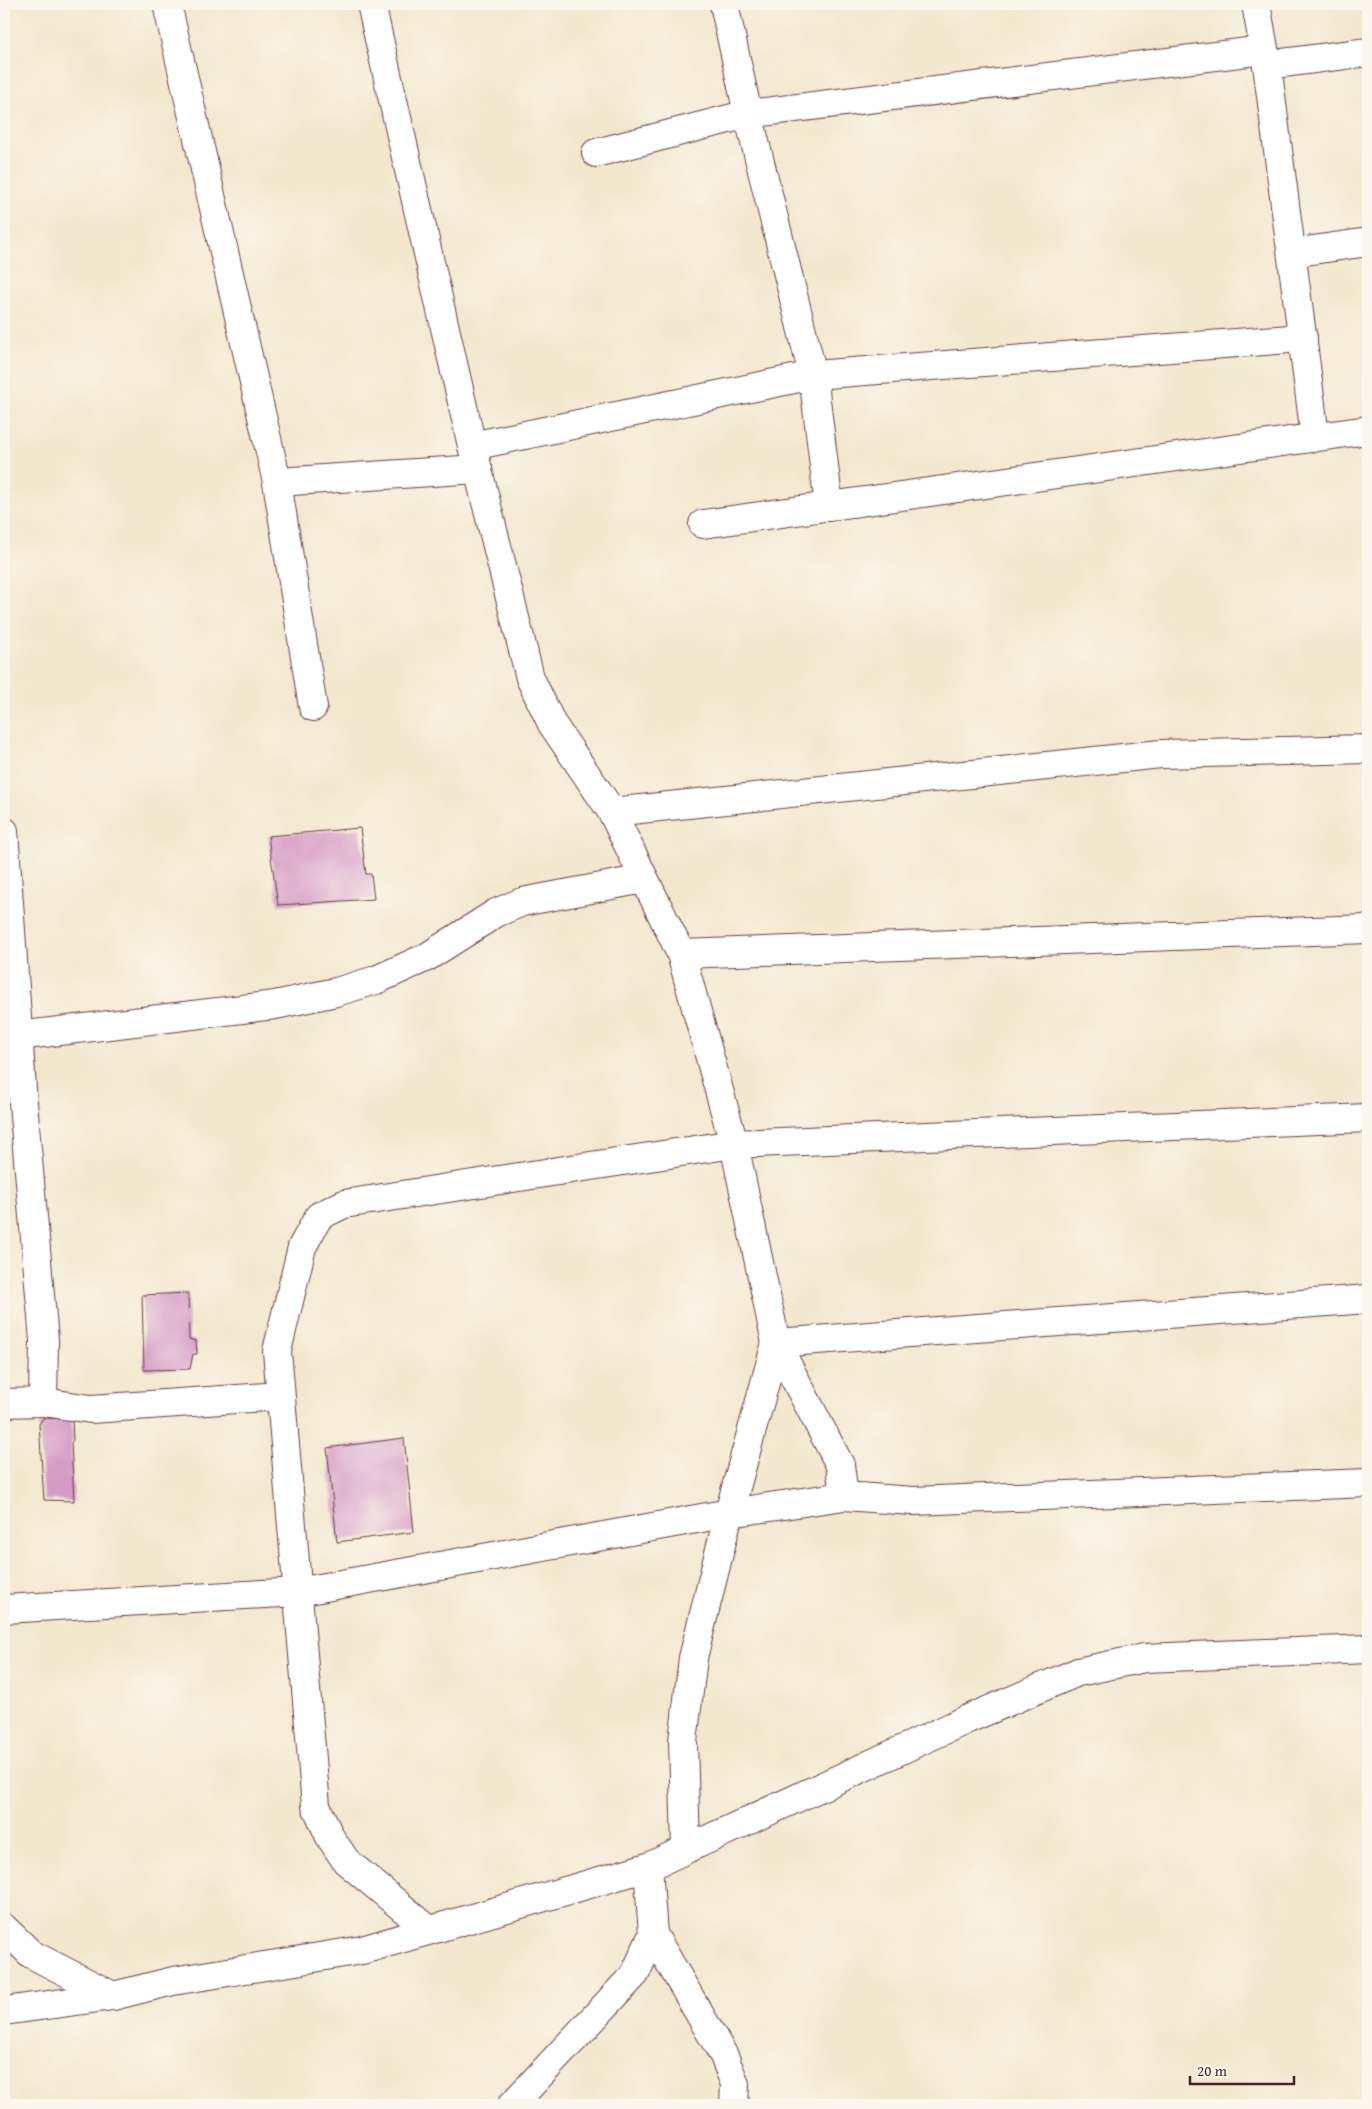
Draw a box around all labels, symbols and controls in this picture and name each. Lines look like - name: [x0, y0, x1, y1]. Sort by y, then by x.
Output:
- scale bar: [1190, 2054, 1293, 2086]
- text: 20 m: [1197, 2060, 1228, 2081]

